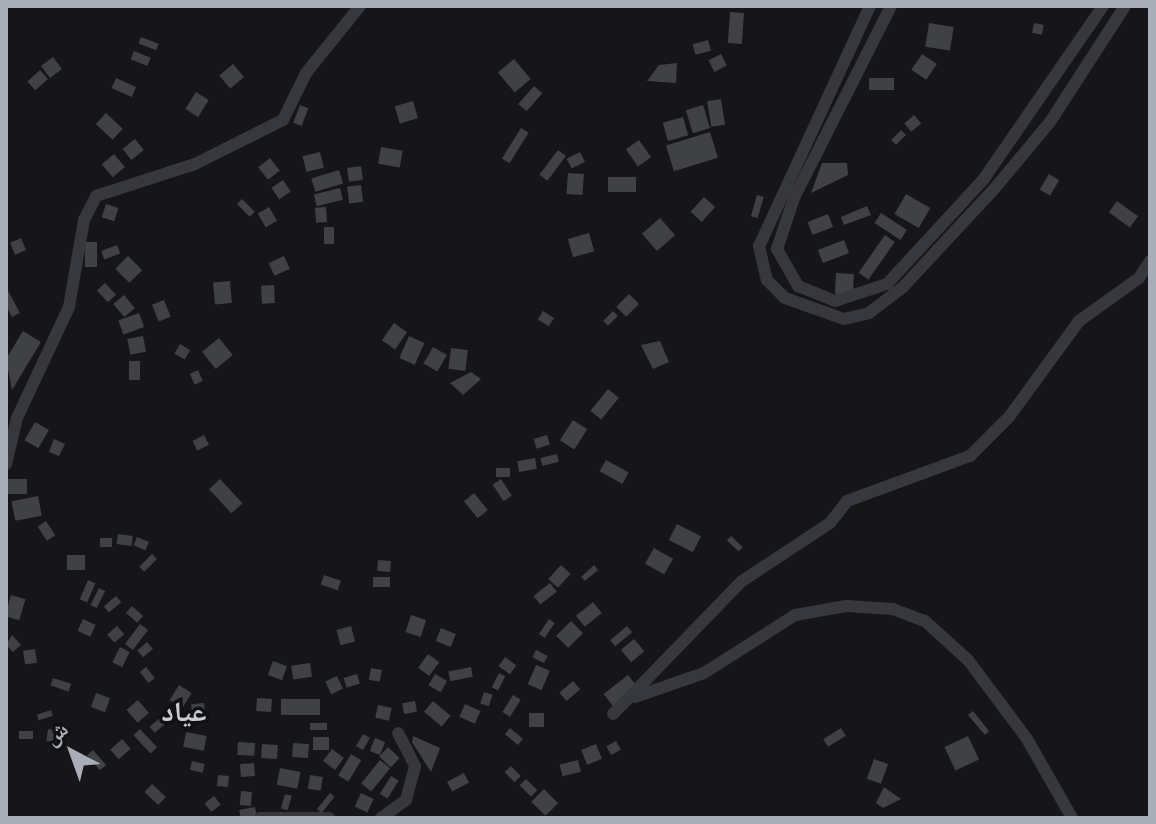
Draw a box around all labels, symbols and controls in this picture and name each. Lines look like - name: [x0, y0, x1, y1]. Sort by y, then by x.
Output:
- district label: عياد: [162, 694, 206, 728]
- north arrow: [32, 712, 112, 792]
- text: ش: [38, 716, 74, 751]

